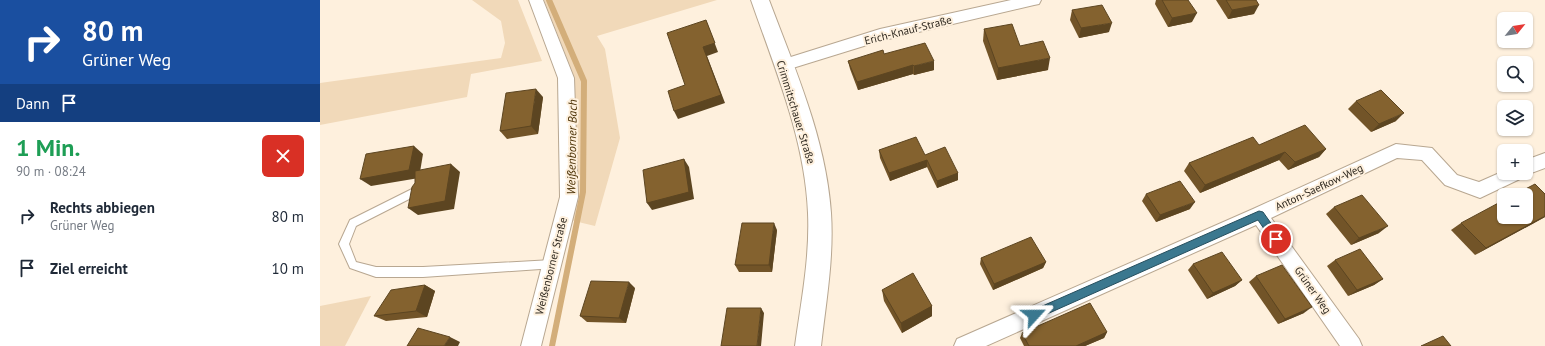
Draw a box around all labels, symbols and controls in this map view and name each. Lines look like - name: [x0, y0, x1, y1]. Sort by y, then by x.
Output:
- text: 80 m: [82, 12, 143, 49]
- street label: Erich-Knauf-Straße: [863, 12, 954, 48]
- north arrow: [1497, 12, 1533, 48]
- map controls: [1497, 12, 1533, 224]
- icon: right: [16, 16, 68, 68]
- text: Grüner Weg: [82, 48, 171, 71]
- button: search: [1497, 56, 1533, 92]
- street label: Crimmitschauer Straße: [774, 59, 819, 166]
- icon: arrive: [58, 92, 80, 114]
- text: Dann: [16, 94, 50, 113]
- water label: Weißenborner Bach: [563, 99, 580, 195]
- button: layers: [1497, 100, 1533, 136]
- text: 1 Min.: [16, 132, 80, 163]
- button: close: [262, 135, 304, 177]
- button: +: [1497, 144, 1533, 180]
- street label: Anton-Saefkow-Weg: [1273, 160, 1365, 213]
- text: 90 m · 08:24: [16, 163, 86, 180]
- button: −: [1497, 188, 1533, 224]
- text: Rechts abbiegen: [50, 198, 155, 217]
- icon: right: [16, 205, 38, 227]
- text: 80 m: [271, 207, 304, 226]
- street label: Weißenborner Straße: [532, 215, 570, 316]
- text: Grüner Weg: [50, 217, 114, 234]
- pin: [1259, 222, 1293, 256]
- icon: arrive: [1265, 228, 1287, 250]
- icon: arrive: [16, 257, 38, 279]
- text: Ziel erreicht: [50, 259, 128, 278]
- text: 10 m: [271, 259, 304, 278]
- street label: Grüner Weg: [1292, 264, 1334, 316]
- position arrow: [1013, 294, 1055, 336]

